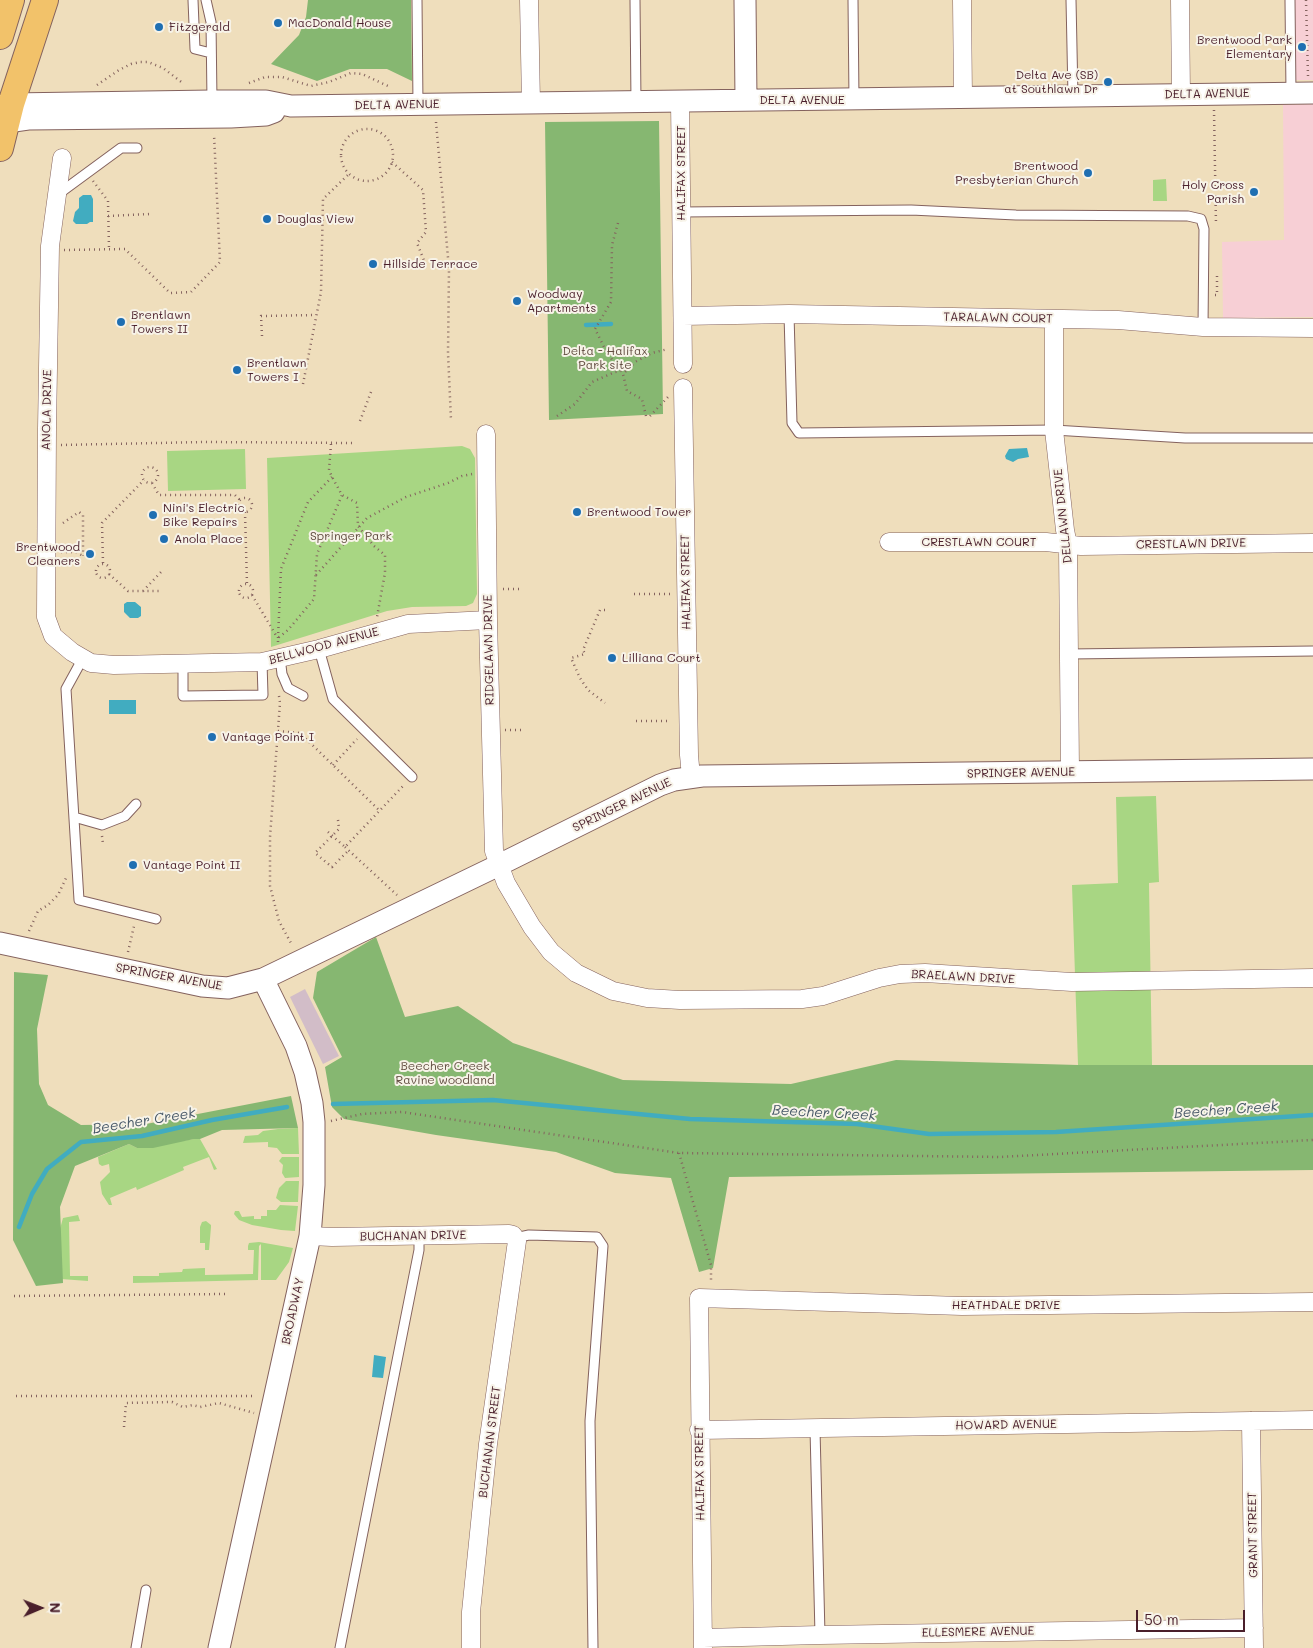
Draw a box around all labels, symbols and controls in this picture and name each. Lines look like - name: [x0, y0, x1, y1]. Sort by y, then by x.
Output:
- place label: MacDonald House: [288, 16, 392, 30]
- marker: MacDonald House: [272, 17, 284, 29]
- place label: Fitzgerald: [169, 20, 230, 34]
- marker: Fitzgerald: [153, 21, 165, 33]
- place label: Brentwood Park Elementary: [1197, 33, 1292, 61]
- marker: Brentwood Park Elementary: [1296, 41, 1308, 53]
- place label: Delta Ave (SB) at Southlawn Dr: [1004, 68, 1098, 96]
- marker: Delta Ave (SB) at Southlawn Dr: [1102, 76, 1114, 88]
- street label: DELTA AVENUE: [1164, 86, 1250, 102]
- street label: DELTA AVENUE: [759, 93, 845, 107]
- street label: DELTA AVENUE: [354, 97, 440, 113]
- street label: HALIFAX STREET: [674, 125, 688, 221]
- place label: Brentwood Presbyterian Church: [955, 159, 1078, 187]
- marker: Brentwood Presbyterian Church: [1082, 167, 1094, 179]
- place label: Holy Cross Parish: [1182, 178, 1244, 206]
- marker: Holy Cross Parish: [1248, 186, 1260, 198]
- place label: Douglas View: [277, 212, 354, 226]
- marker: Douglas View: [261, 213, 273, 225]
- place label: Hillside Terrace: [383, 257, 478, 271]
- marker: Hillside Terrace: [367, 258, 379, 270]
- place label: Woodway Apartments: [527, 287, 596, 315]
- marker: Woodway Apartments: [511, 295, 523, 307]
- place label: Brentlawn Towers II: [131, 308, 190, 336]
- street label: TARALAWN COURT: [943, 310, 1053, 326]
- marker: Brentlawn Towers II: [115, 316, 127, 328]
- park label: Delta - Halifax Park site: [562, 344, 648, 372]
- place label: Brentlawn Towers I: [247, 356, 306, 384]
- marker: Brentlawn Towers I: [231, 364, 243, 376]
- street label: ANOLA DRIVE: [39, 369, 55, 451]
- street label: DELLAWN DRIVE: [1051, 468, 1075, 564]
- place label: Nini's Electric Bike Repairs: [163, 501, 245, 529]
- place label: Brentwood Tower: [587, 505, 691, 519]
- marker: Brentwood Tower: [571, 506, 583, 518]
- marker: Nini's Electric Bike Repairs: [147, 509, 159, 521]
- park label: Springer Park: [310, 529, 392, 543]
- place label: Anola Place: [174, 532, 243, 546]
- marker: Anola Place: [158, 533, 170, 545]
- street label: HALIFAX STREET: [678, 534, 694, 630]
- street label: CRESTLAWN COURT: [922, 535, 1036, 549]
- street label: CRESTLAWN DRIVE: [1136, 536, 1246, 552]
- place label: Brentwood Cleaners: [16, 540, 80, 568]
- marker: Brentwood Cleaners: [84, 548, 96, 560]
- street label: RIDGELAWN DRIVE: [481, 595, 497, 705]
- street label: BELLWOOD AVENUE: [267, 624, 381, 668]
- place label: Lilliana Court: [622, 651, 701, 665]
- marker: Lilliana Court: [606, 652, 618, 664]
- place label: Vantage Point I: [222, 730, 314, 744]
- marker: Vantage Point I: [206, 731, 218, 743]
- street label: SPRINGER AVENUE: [967, 765, 1075, 781]
- street label: SPRINGER AVENUE: [570, 775, 674, 835]
- place label: Vantage Point II: [143, 858, 240, 872]
- marker: Vantage Point II: [127, 859, 139, 871]
- street label: SPRINGER AVENUE: [115, 961, 223, 993]
- street label: BRAELAWN DRIVE: [911, 967, 1015, 987]
- park label: Beecher Creek Ravine woodland: [396, 1059, 494, 1087]
- water label: Beecher Creek: [1173, 1098, 1279, 1122]
- water label: Beecher Creek: [772, 1102, 876, 1124]
- water label: Beecher Creek: [91, 1105, 197, 1137]
- street label: BUCHANAN DRIVE: [360, 1228, 466, 1244]
- street label: BROADWAY: [279, 1276, 307, 1346]
- street label: HEATHDALE DRIVE: [952, 1298, 1060, 1312]
- street label: BUCHANAN STREET: [476, 1385, 504, 1499]
- street label: HOWARD AVENUE: [955, 1417, 1057, 1433]
- street label: HALIFAX STREET: [692, 1425, 708, 1521]
- street label: GRANT STREET: [1245, 1492, 1261, 1578]
- north arrow: [15, 1583, 65, 1633]
- scale bar: [1138, 1600, 1247, 1632]
- text: N: [46, 1602, 65, 1613]
- text: 50 m: [1144, 1609, 1179, 1629]
- street label: ELLESMERE AVENUE: [921, 1624, 1035, 1640]

